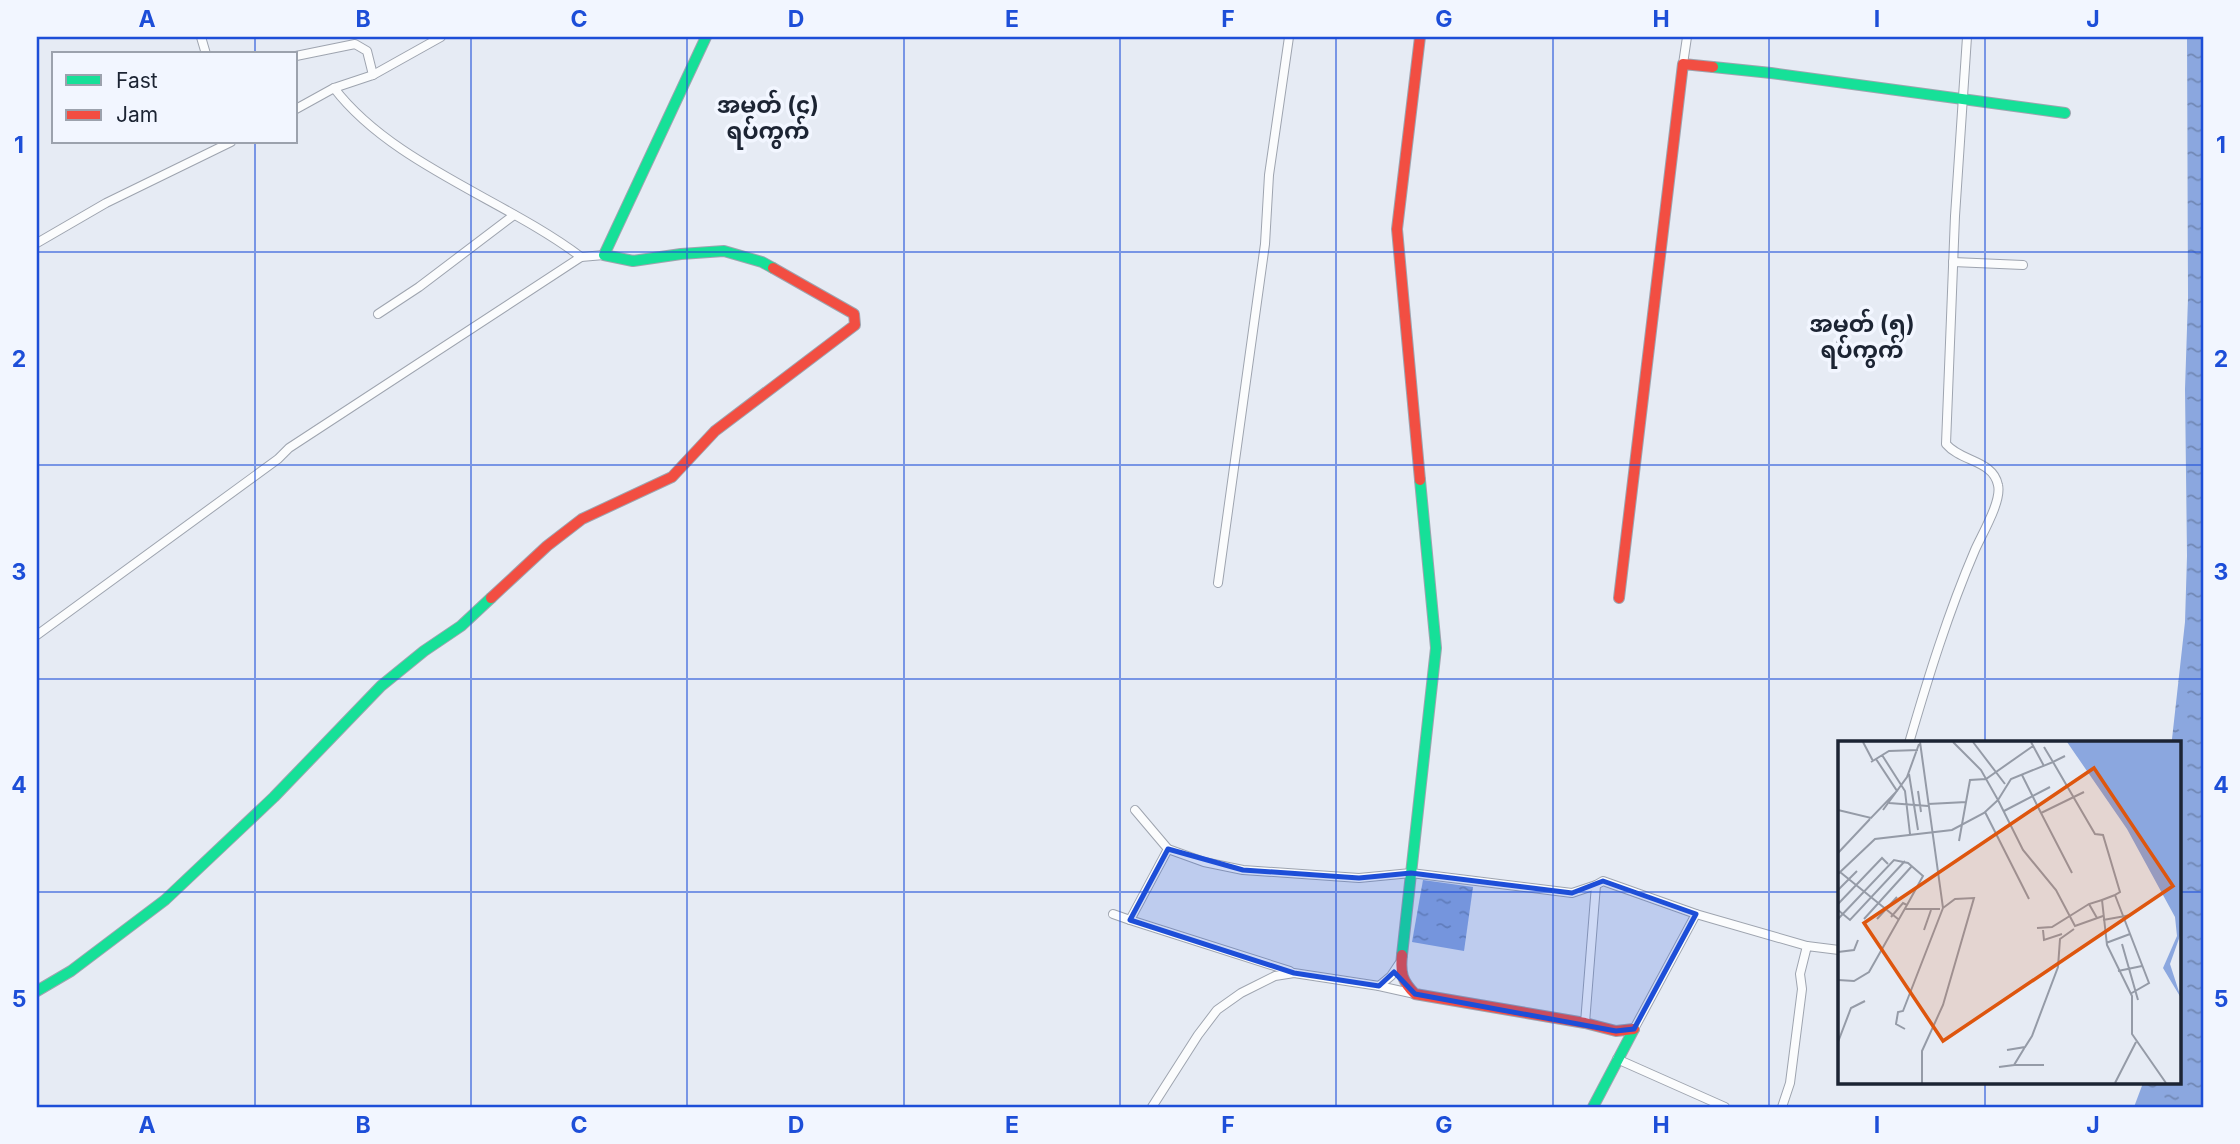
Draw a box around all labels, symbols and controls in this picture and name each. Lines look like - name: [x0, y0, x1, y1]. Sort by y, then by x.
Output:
- text: A: [138, 5, 156, 33]
- text: B: [355, 5, 371, 33]
- text: C: [570, 5, 588, 33]
- text: D: [788, 5, 804, 33]
- text: E: [1005, 5, 1019, 33]
- text: F: [1221, 5, 1235, 33]
- text: G: [1435, 5, 1453, 33]
- text: H: [1652, 5, 1670, 33]
- text: I: [1874, 5, 1880, 33]
- text: J: [2086, 5, 2100, 33]
- legend: [52, 52, 298, 144]
- text: Fast: [116, 68, 158, 93]
- district label: အမှတ် (၄) ရပ်ကွက်: [717, 89, 819, 150]
- text: Jam: [116, 102, 158, 127]
- text: 1: [14, 131, 24, 159]
- text: 1: [2216, 131, 2226, 159]
- district label: အမှတ် (၅) ရပ်ကွက်: [1809, 308, 1915, 369]
- text: 2: [12, 345, 26, 373]
- text: 2: [2214, 345, 2228, 373]
- text: 3: [12, 558, 26, 586]
- text: 3: [2214, 558, 2228, 586]
- inset map: [1838, 741, 2180, 1084]
- text: 4: [11, 771, 27, 799]
- text: 4: [2213, 771, 2229, 799]
- text: 5: [12, 985, 26, 1013]
- text: 5: [2214, 985, 2228, 1013]
- text: A: [138, 1111, 156, 1139]
- text: B: [355, 1111, 371, 1139]
- text: C: [570, 1111, 588, 1139]
- text: D: [788, 1111, 804, 1139]
- text: E: [1005, 1111, 1019, 1139]
- text: F: [1221, 1111, 1235, 1139]
- text: G: [1435, 1111, 1453, 1139]
- text: H: [1652, 1111, 1670, 1139]
- text: I: [1874, 1111, 1880, 1139]
- text: J: [2086, 1111, 2100, 1139]

